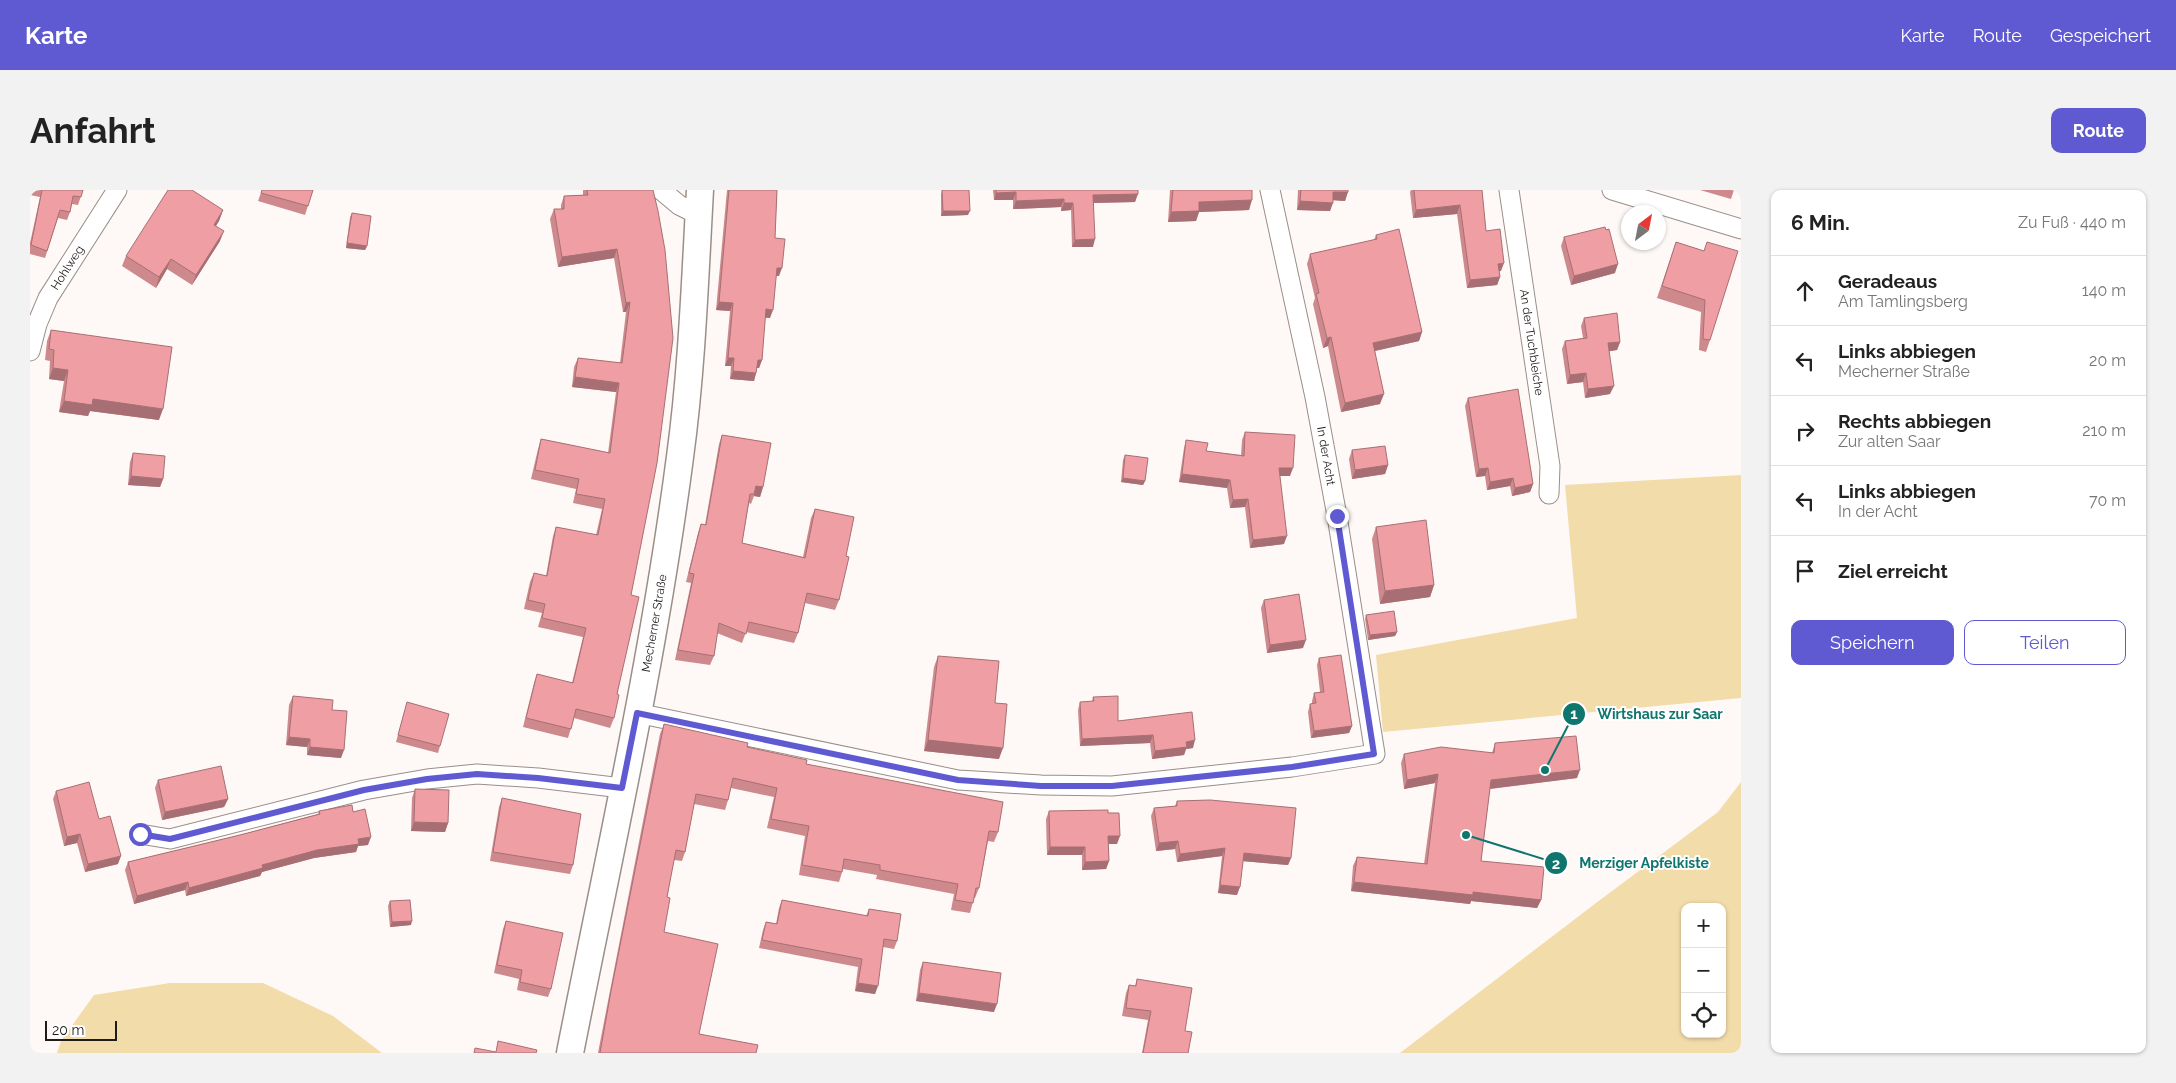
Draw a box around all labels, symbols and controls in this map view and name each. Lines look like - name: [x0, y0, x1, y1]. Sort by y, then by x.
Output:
- text: Karte: [25, 21, 87, 50]
- text: Karte: [1901, 25, 1945, 46]
- text: Route: [1973, 25, 2022, 46]
- text: Gespeichert: [2050, 25, 2151, 46]
- button: Route: [2051, 108, 2146, 153]
- text: Anfahrt: [30, 110, 156, 151]
- north arrow: [1621, 205, 1666, 250]
- text: 6 Min.: [1791, 210, 1850, 235]
- text: Zu Fuß · 440 m: [2018, 213, 2126, 232]
- street label: Hohlweg: [48, 243, 87, 293]
- text: Geradeaus: [1838, 270, 1937, 292]
- icon: ahead: [1791, 277, 1819, 305]
- text: 140 m: [2082, 281, 2126, 300]
- street label: An der Tuchbleiche: [1517, 288, 1546, 396]
- text: Am Tamlingsberg: [1838, 292, 1968, 311]
- text: Links abbiegen: [1838, 340, 1976, 362]
- icon: left: [1791, 347, 1819, 375]
- text: 20 m: [2089, 351, 2126, 370]
- text: Mecherner Straße: [1838, 362, 1970, 381]
- text: Rechts abbiegen: [1838, 410, 1991, 432]
- icon: right: [1791, 417, 1819, 445]
- text: 210 m: [2082, 421, 2126, 440]
- street label: In der Acht: [1314, 425, 1338, 487]
- text: Zur alten Saar: [1838, 432, 1941, 451]
- text: Links abbiegen: [1838, 480, 1976, 502]
- icon: left: [1791, 487, 1819, 515]
- text: 70 m: [2089, 491, 2126, 510]
- text: In der Acht: [1838, 502, 1918, 521]
- route end: [1326, 505, 1349, 528]
- icon: arrive: [1791, 557, 1819, 585]
- text: Ziel erreicht: [1838, 560, 1948, 582]
- street label: Mecherner Straße: [639, 573, 670, 673]
- button: Speichern: [1791, 620, 1954, 665]
- button: Teilen: [1964, 620, 2126, 665]
- callout: Wirtshaus zur Saar: [1562, 700, 1733, 729]
- text: 1: [1570, 705, 1578, 723]
- text: Wirtshaus zur Saar: [1597, 706, 1723, 722]
- route start: [129, 823, 152, 846]
- callout: Merziger Apfelkiste: [1543, 849, 1719, 878]
- text: 2: [1552, 855, 1560, 873]
- text: Merziger Apfelkiste: [1579, 855, 1709, 871]
- map controls: [1681, 903, 1726, 1038]
- button: +: [1681, 903, 1726, 948]
- button: −: [1681, 948, 1726, 993]
- button: locate: [1681, 993, 1726, 1038]
- scale bar: [45, 1018, 118, 1041]
- text: 20 m: [52, 1022, 84, 1038]

